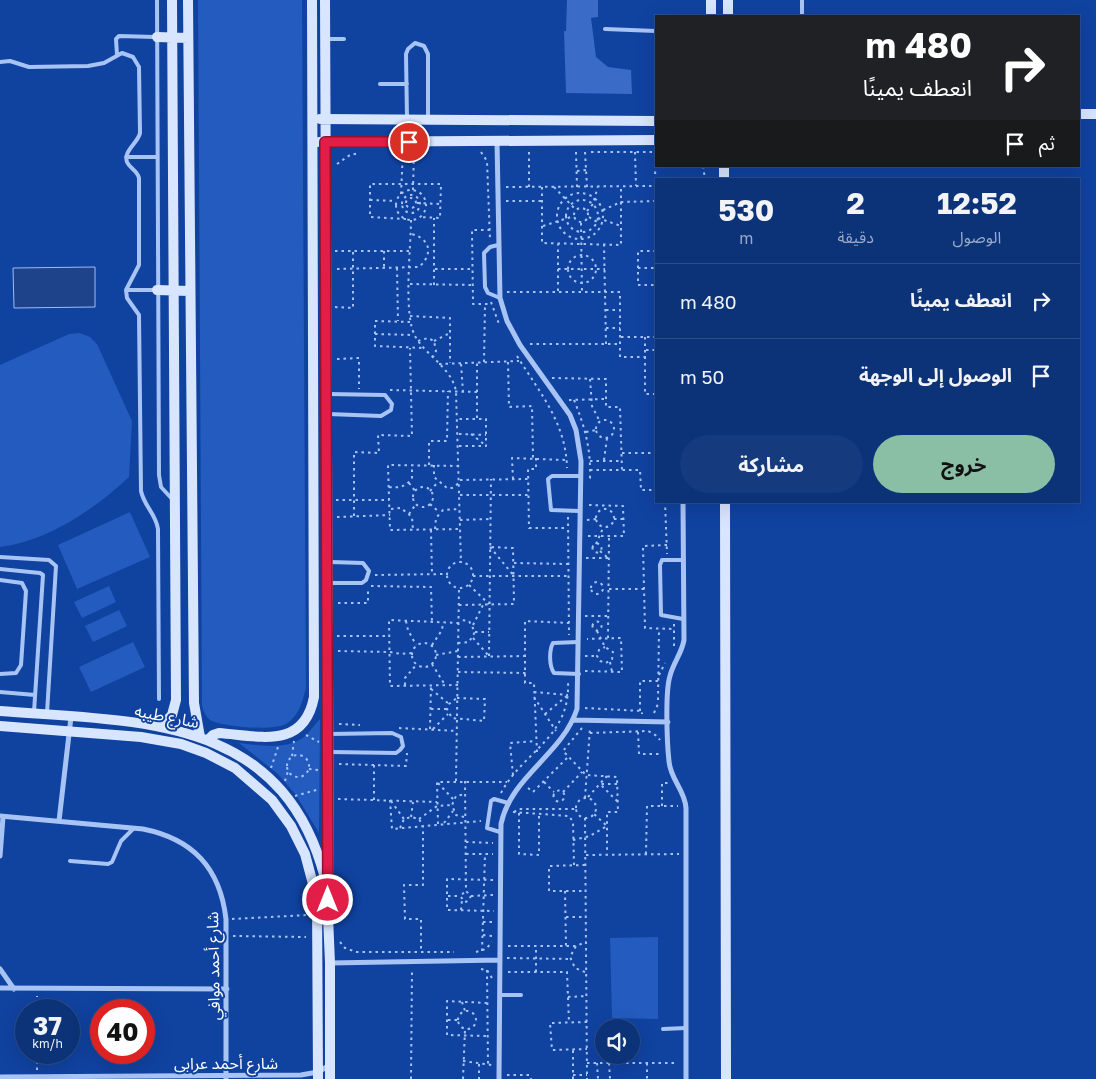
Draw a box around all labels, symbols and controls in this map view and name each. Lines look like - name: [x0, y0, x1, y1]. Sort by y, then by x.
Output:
- text: 480 m: [866, 24, 972, 66]
- icon: right: [990, 35, 1055, 100]
- text: انعطف يمينًا: [863, 74, 972, 101]
- pin: [388, 121, 430, 163]
- icon: arrive: [395, 128, 423, 156]
- icon: arrive: [1001, 130, 1029, 158]
- text: ثم: [1039, 131, 1055, 154]
- text: 2: [846, 185, 865, 221]
- text: 12:52: [937, 185, 1017, 221]
- text: 530: [718, 192, 774, 228]
- text: دقيقة: [837, 227, 874, 247]
- text: الوصول: [953, 227, 1001, 247]
- text: m: [739, 228, 753, 248]
- icon: right: [1027, 287, 1055, 315]
- text: انعطف يمينًا: [910, 288, 1012, 311]
- text: 480 m: [680, 290, 737, 313]
- icon: arrive: [1027, 362, 1055, 390]
- text: الوصول إلى الوجهة: [859, 363, 1012, 386]
- text: 50 m: [680, 365, 724, 388]
- button: مشاركة: [680, 435, 863, 493]
- button: خروج: [873, 435, 1055, 493]
- street label: شارع طيبه: [132, 700, 201, 735]
- position arrow: [301, 873, 353, 925]
- street label: شارع أحمد موافي: [202, 911, 227, 1021]
- speed limit sign: 40: [90, 999, 155, 1064]
- text: 37: [33, 1010, 62, 1041]
- map controls: [595, 1019, 640, 1064]
- button: sound: [595, 1019, 640, 1064]
- text: km/h: [32, 1036, 63, 1051]
- street label: شارع أحمد عرابى: [174, 1053, 278, 1076]

